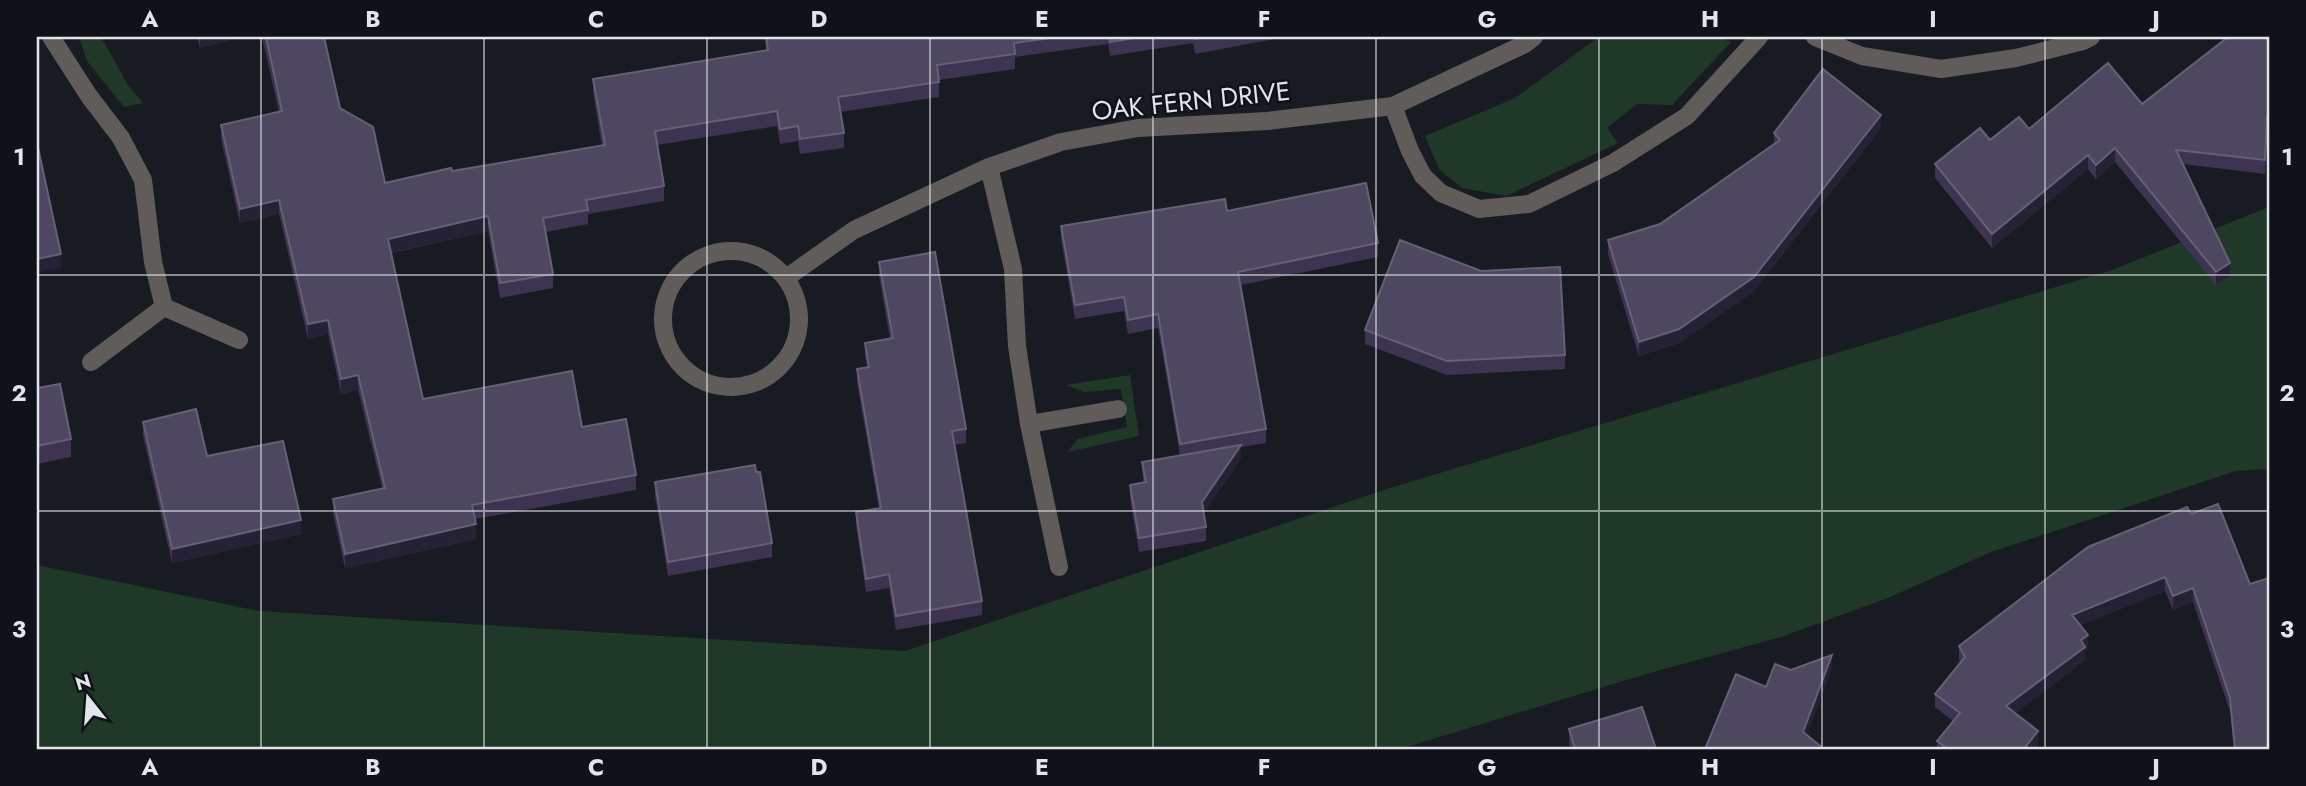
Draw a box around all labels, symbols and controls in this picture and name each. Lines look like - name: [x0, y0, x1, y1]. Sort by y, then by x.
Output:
- text: A: [141, 2, 159, 36]
- text: B: [365, 2, 381, 36]
- text: C: [588, 2, 604, 36]
- text: D: [811, 2, 828, 36]
- text: E: [1035, 2, 1049, 36]
- text: F: [1258, 2, 1270, 36]
- text: G: [1478, 2, 1496, 36]
- text: H: [1701, 2, 1719, 36]
- text: I: [1929, 2, 1937, 36]
- text: J: [2148, 2, 2160, 36]
- street label: OAK FERN DRIVE: [1090, 72, 1292, 130]
- text: 1: [13, 140, 25, 174]
- text: 1: [2281, 140, 2293, 174]
- text: 2: [11, 376, 27, 410]
- text: 2: [2279, 376, 2295, 410]
- text: 3: [12, 612, 26, 646]
- text: 3: [2280, 612, 2294, 646]
- north arrow: [52, 664, 122, 734]
- text: N: [72, 667, 94, 697]
- text: A: [141, 750, 159, 784]
- text: B: [365, 750, 381, 784]
- text: C: [588, 750, 604, 784]
- text: D: [811, 750, 828, 784]
- text: E: [1035, 750, 1049, 784]
- text: F: [1258, 750, 1270, 784]
- text: G: [1478, 750, 1496, 784]
- text: H: [1701, 750, 1719, 784]
- text: I: [1929, 750, 1937, 784]
- text: J: [2148, 750, 2160, 784]

